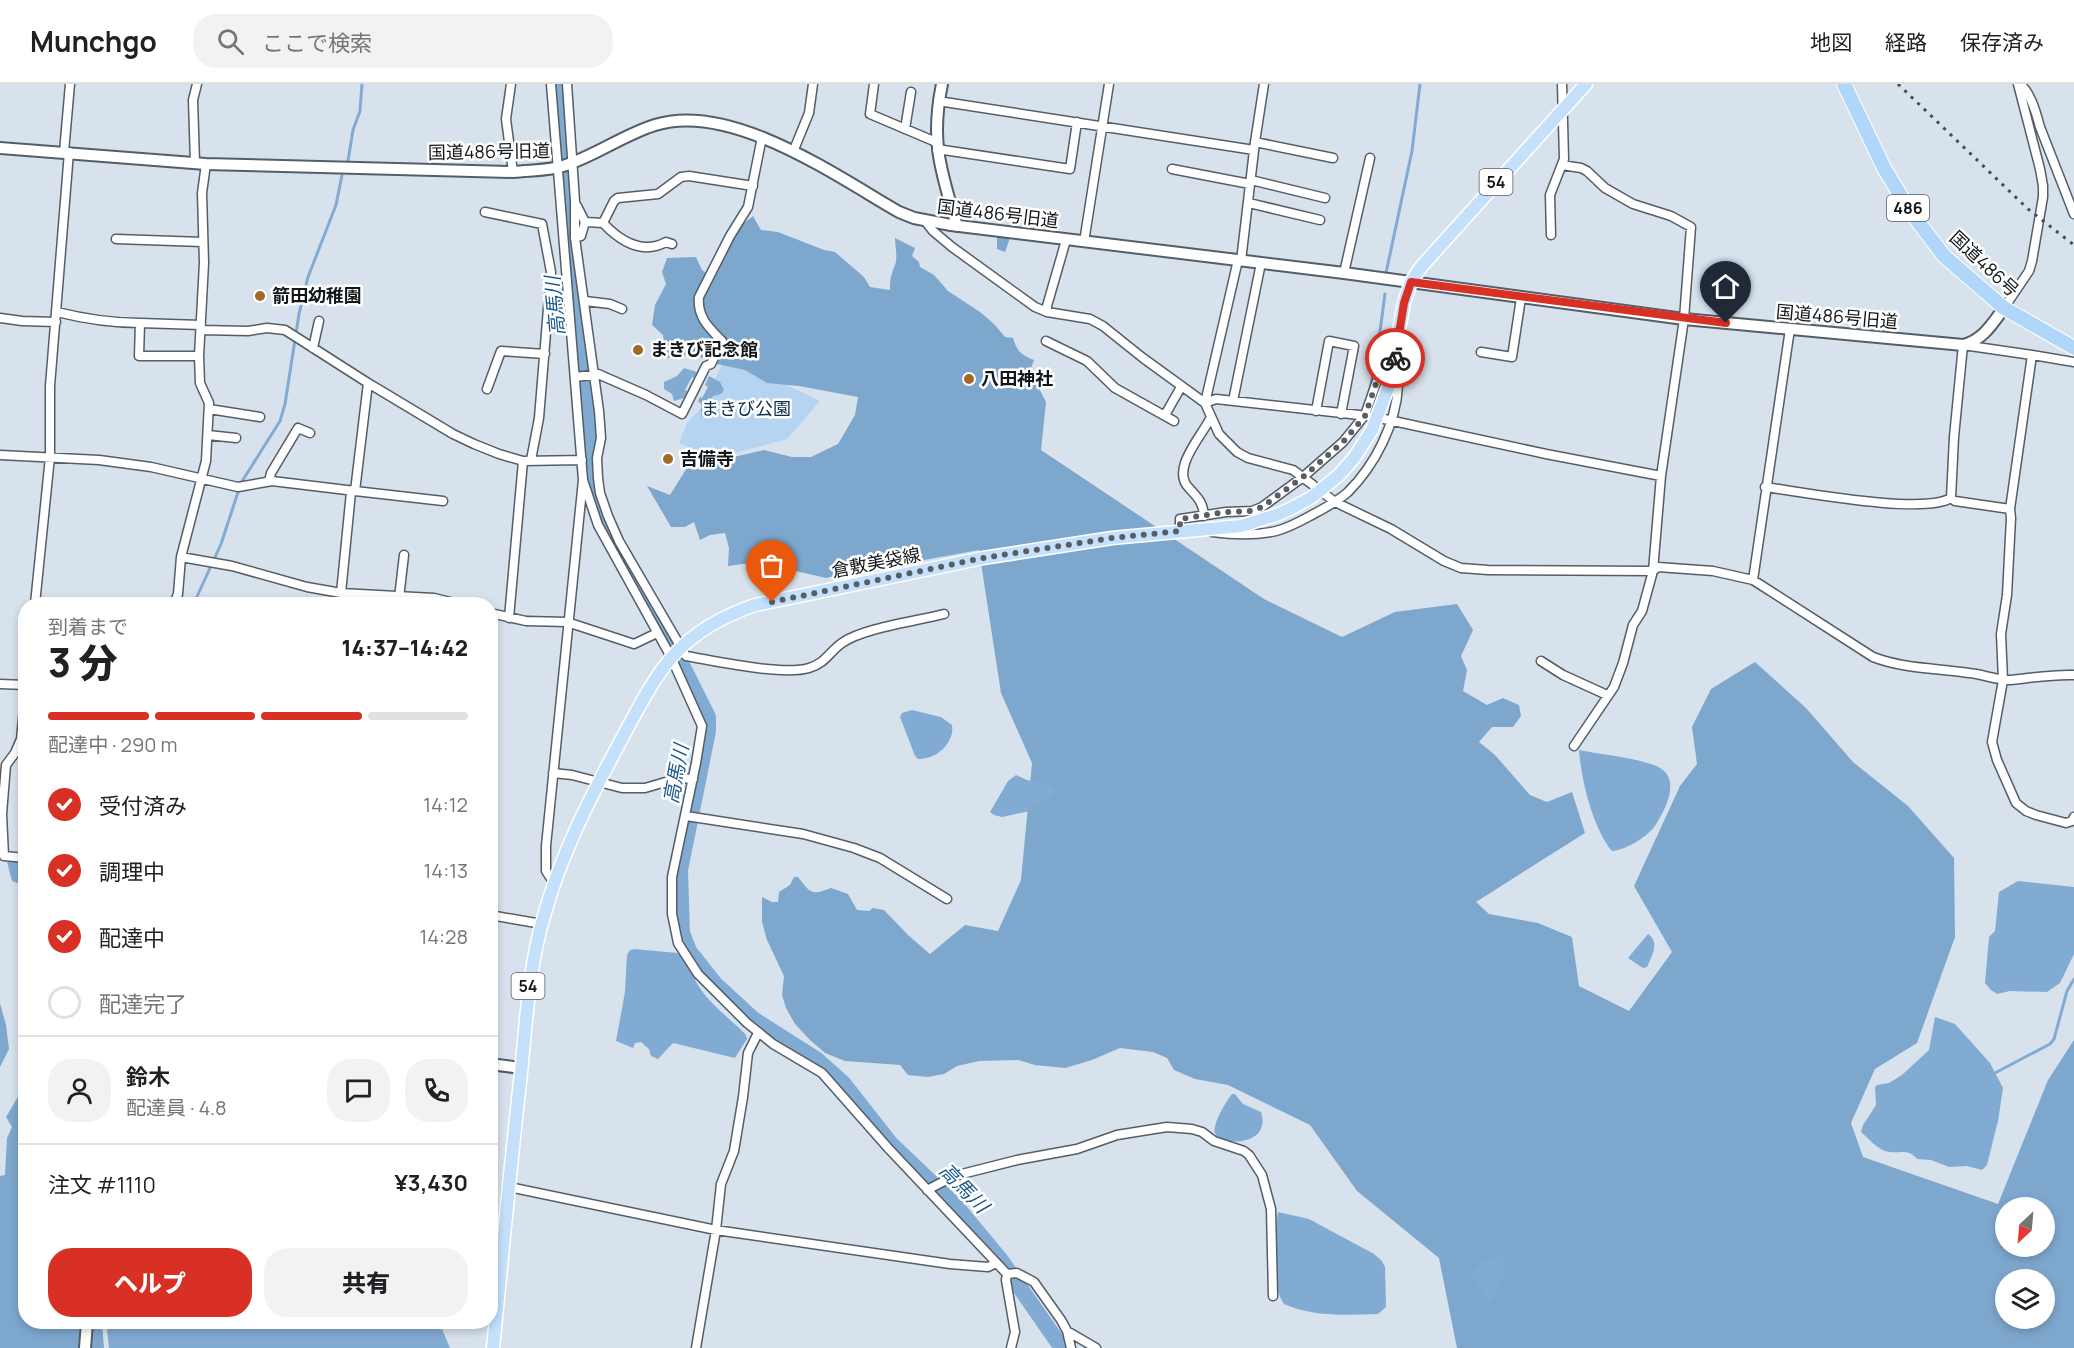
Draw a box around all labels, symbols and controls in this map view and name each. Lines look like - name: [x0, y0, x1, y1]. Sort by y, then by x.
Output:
- search box: [193, 14, 613, 68]
- text: Munchgo: [30, 22, 157, 60]
- icon: search: [214, 25, 247, 58]
- text: ここで検索: [262, 28, 372, 58]
- text: 地図: [1810, 28, 1852, 56]
- text: 経路: [1885, 28, 1927, 56]
- text: 保存済み: [1960, 28, 2044, 56]
- street label: 国道486号旧道: [428, 138, 550, 164]
- road number: 54: [1480, 169, 1512, 195]
- street label: 国道486号旧道: [936, 194, 1060, 232]
- road number: 486: [1887, 195, 1929, 221]
- street label: 国道486号: [1945, 225, 2024, 301]
- pin: [1700, 261, 1751, 323]
- icon: home: [1709, 270, 1742, 303]
- water label: 高馬川: [538, 273, 571, 337]
- place label: 箭田幼稚園: [272, 283, 362, 307]
- marker: 箭田幼稚園: [253, 289, 267, 303]
- street label: 国道486号旧道: [1775, 299, 1899, 333]
- courier: [1365, 328, 1425, 388]
- place label: まきび記念館: [650, 337, 758, 361]
- icon: bike: [1379, 342, 1412, 375]
- marker: まきび記念館: [631, 343, 645, 357]
- place label: 八田神社: [981, 366, 1053, 390]
- marker: 八田神社: [962, 372, 976, 386]
- park label: まきび公園: [701, 396, 791, 420]
- place label: 吉備寺: [680, 446, 734, 470]
- marker: 吉備寺: [661, 452, 675, 466]
- pin: [746, 540, 797, 602]
- street label: 倉敷美袋線: [829, 542, 922, 582]
- icon: bag: [755, 549, 788, 582]
- text: 到着まで: [48, 613, 128, 640]
- text: 14:37–14:42: [342, 633, 468, 663]
- text: 3 分: [48, 635, 118, 689]
- text: 配達中 · 290 m: [48, 731, 178, 758]
- water label: 高馬川: [657, 740, 695, 806]
- icon: check: [48, 788, 81, 821]
- text: 受付済み: [99, 791, 187, 821]
- text: 14:12: [423, 791, 468, 818]
- icon: check: [48, 854, 81, 887]
- text: 調理中: [99, 857, 165, 887]
- text: 14:13: [424, 857, 468, 884]
- icon: check: [48, 920, 81, 953]
- text: 配達中: [99, 923, 165, 953]
- text: 14:28: [419, 923, 468, 950]
- road number: 54: [512, 973, 544, 999]
- text: 配達完了: [99, 989, 187, 1019]
- button: person: [48, 1059, 111, 1122]
- button: chat: [327, 1059, 390, 1122]
- button: phone: [405, 1059, 468, 1122]
- text: 鈴木: [126, 1062, 170, 1092]
- text: 配達員 · 4.8: [126, 1094, 227, 1121]
- water label: 高馬川: [934, 1157, 996, 1220]
- text: ¥3,430: [394, 1168, 468, 1198]
- text: 注文 #1110: [48, 1170, 156, 1200]
- north arrow: [1995, 1197, 2055, 1257]
- map controls: [1995, 1197, 2055, 1329]
- button: ヘルプ: [48, 1248, 252, 1317]
- button: 共有: [264, 1248, 468, 1317]
- button: layers: [1995, 1269, 2055, 1329]

